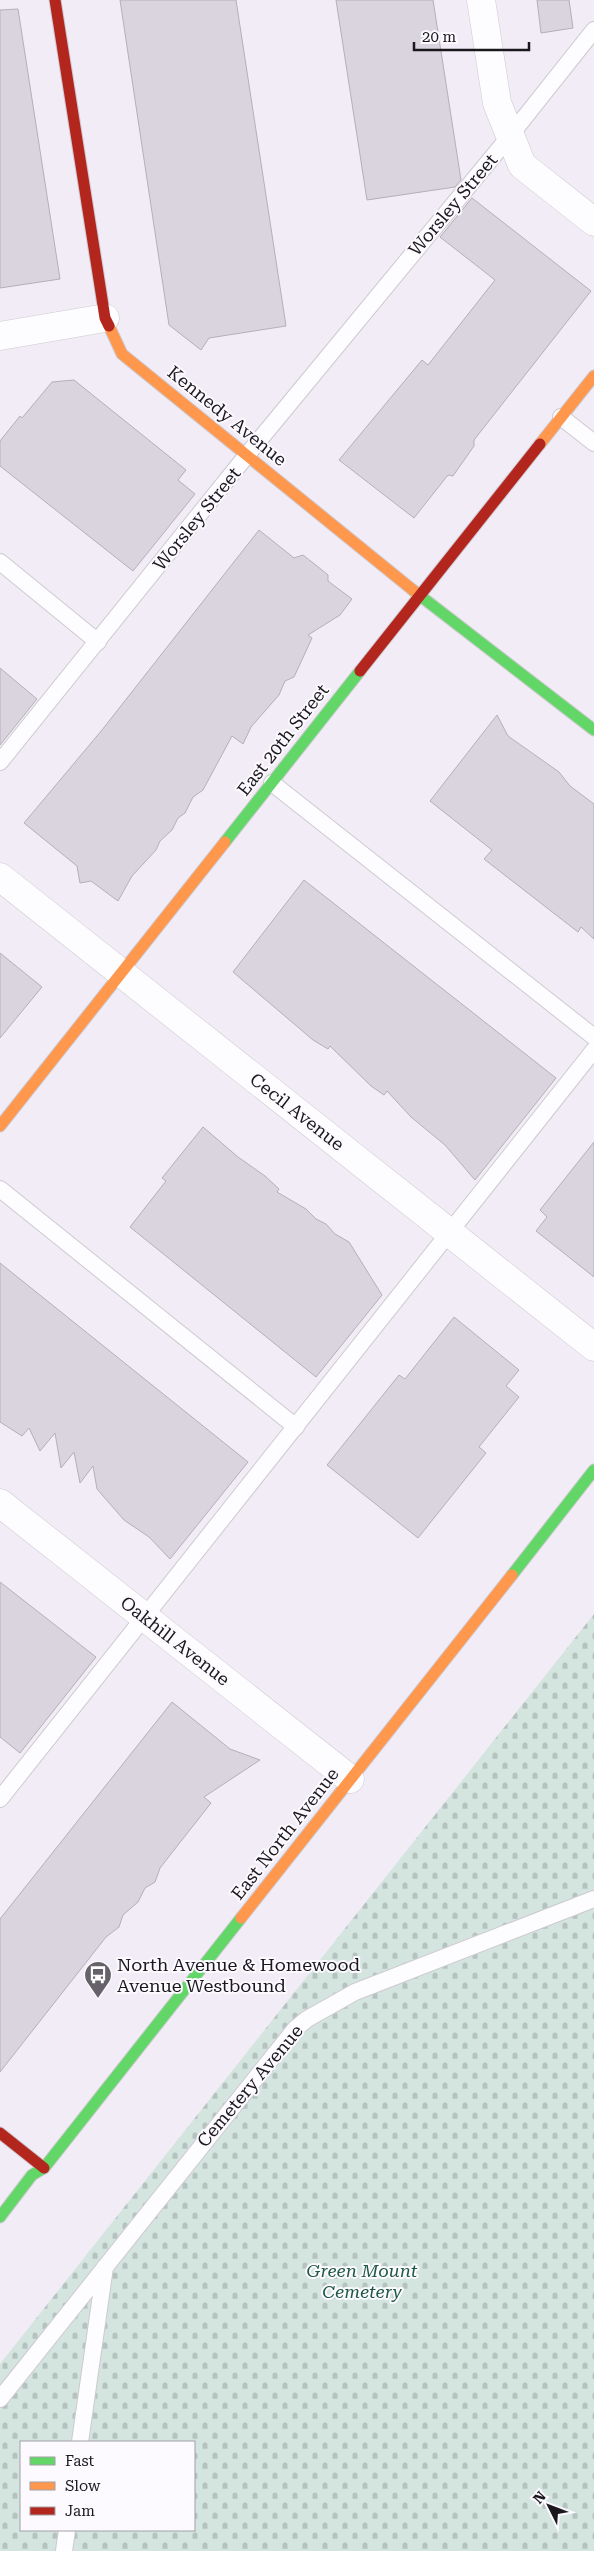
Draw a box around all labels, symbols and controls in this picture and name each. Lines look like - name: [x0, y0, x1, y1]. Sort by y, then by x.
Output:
- scale bar: [414, 20, 529, 52]
- text: 20 m: [422, 28, 457, 46]
- street label: Worsley Street: [404, 149, 502, 260]
- street label: Kennedy Avenue: [164, 361, 291, 470]
- street label: Worsley Street: [149, 463, 245, 574]
- street label: East 20th Street: [233, 679, 333, 800]
- street label: Cecil Avenue: [246, 1068, 349, 1155]
- street label: Oakhill Avenue: [117, 1592, 234, 1690]
- street label: East North Avenue: [227, 1763, 343, 1904]
- place label: North Avenue & Homewood Avenue Westbound: [117, 1954, 360, 1996]
- bus stop icon: North Avenue & Homewood Avenue Westbound: [83, 1960, 113, 1999]
- street label: Cemetery Avenue: [192, 2020, 307, 2151]
- park label: Green Mount Cemetery: [306, 2260, 418, 2302]
- legend: [20, 2441, 195, 2531]
- text: Fast: [65, 2452, 95, 2470]
- text: Slow: [65, 2477, 101, 2495]
- north arrow: [524, 2481, 574, 2531]
- text: N: [530, 2488, 549, 2507]
- text: Jam: [65, 2502, 95, 2520]

